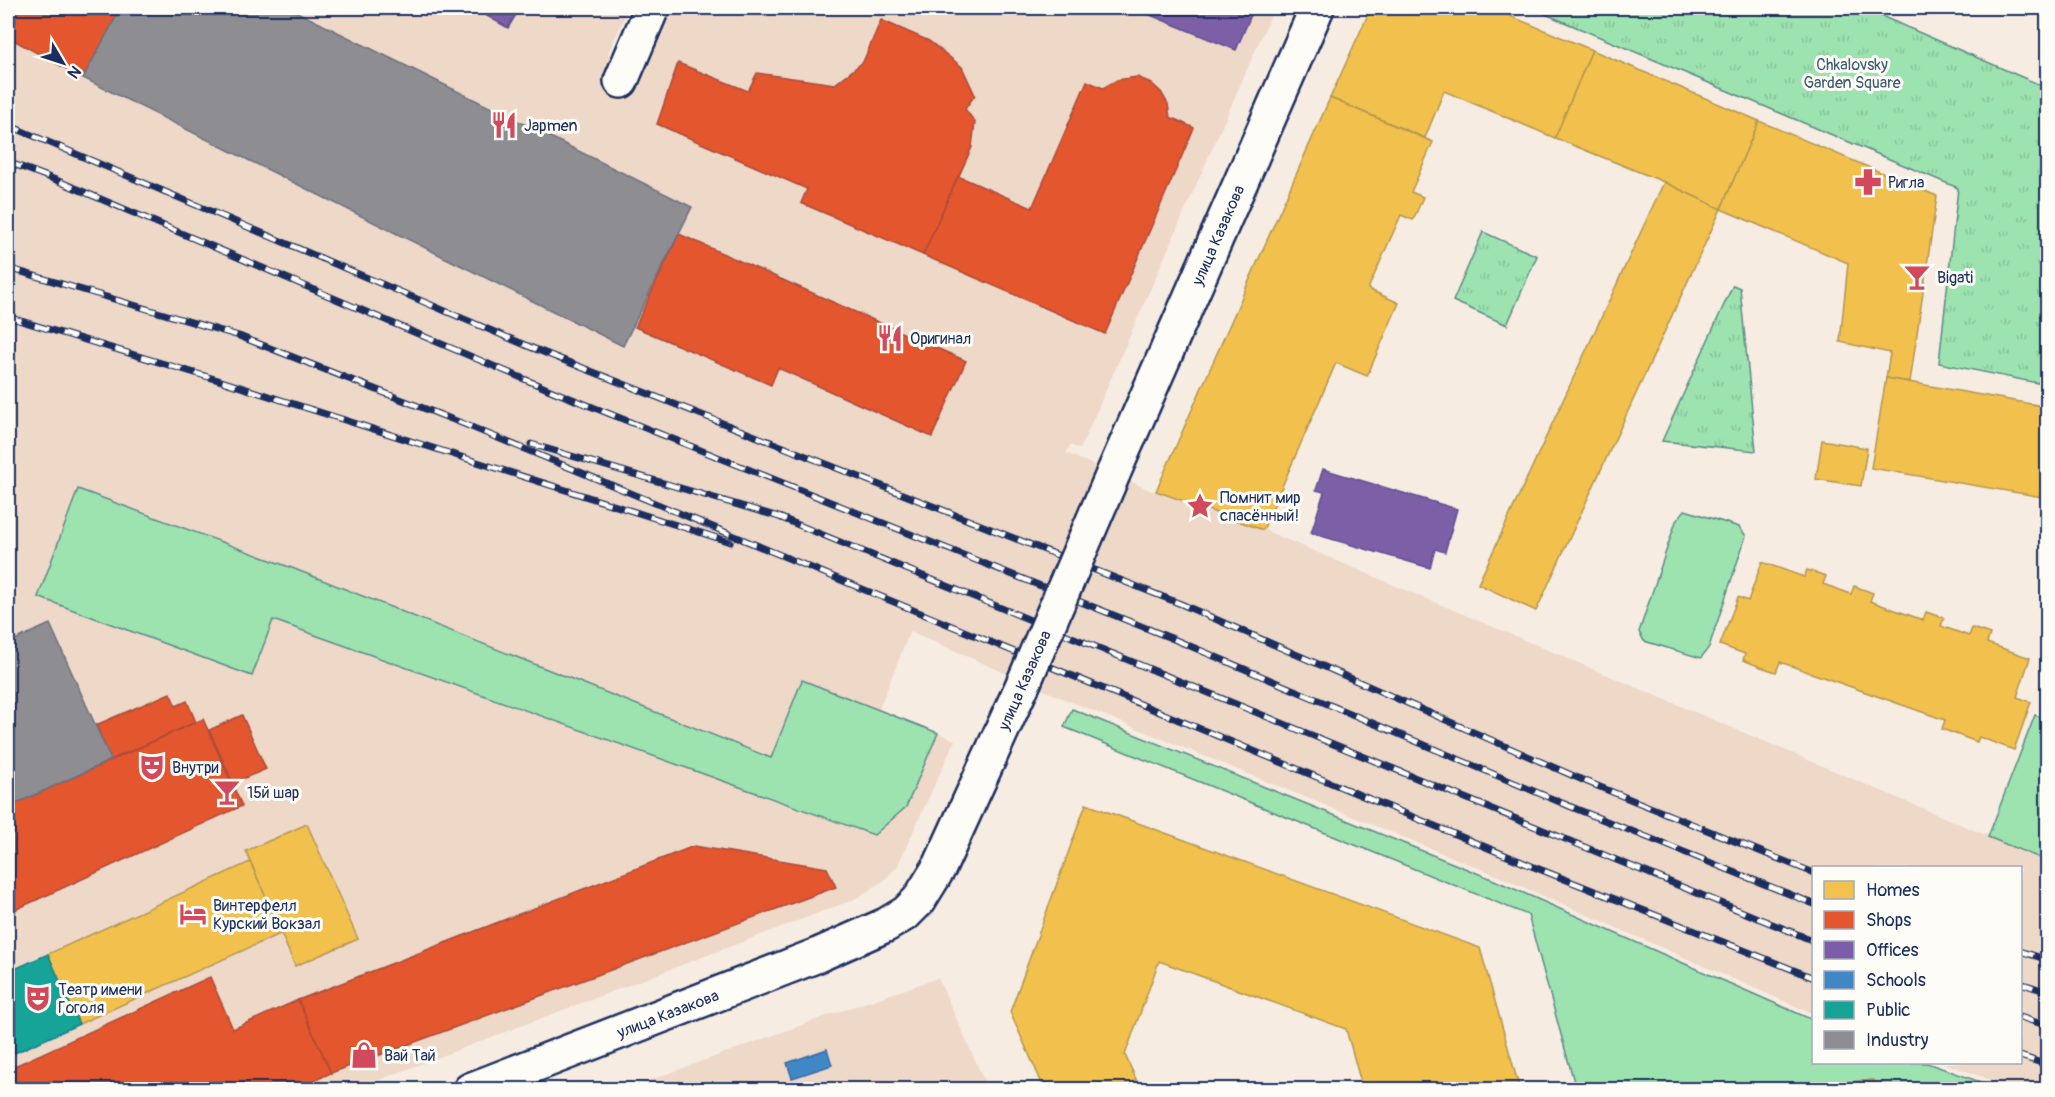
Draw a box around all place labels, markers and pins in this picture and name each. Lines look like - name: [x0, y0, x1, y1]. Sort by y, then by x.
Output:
- restaurant icon: Japmen: [489, 110, 519, 140]
- place label: Japmen: [524, 116, 578, 136]
- pharmacy icon: Ригла: [1853, 167, 1883, 197]
- place label: Ригла: [1888, 173, 1924, 193]
- bar icon: Bigati: [1902, 262, 1932, 292]
- place label: Bigati: [1937, 268, 1973, 288]
- restaurant icon: Оригинал: [875, 323, 905, 353]
- place label: Оригинал: [910, 329, 971, 349]
- place label: Помнит мир спасённый!: [1220, 488, 1301, 526]
- place icon: Помнит мир спасённый!: [1185, 491, 1215, 521]
- theatre icon: Внутри: [137, 752, 167, 782]
- place label: Внутри: [172, 758, 219, 778]
- bar icon: 15й шар: [212, 777, 242, 807]
- place label: 15й шар: [247, 783, 299, 803]
- place label: Винтерфелл Курский Вокзал: [213, 896, 321, 934]
- hotel icon: Винтерфелл Курский Вокзал: [178, 899, 208, 929]
- place label: Театр имени Гоголя: [58, 980, 142, 1018]
- theatre icon: Театр имени Гоголя: [23, 983, 53, 1013]
- shop icon: Вай Тай: [349, 1040, 379, 1070]
- place label: Вай Тай: [384, 1046, 436, 1066]

